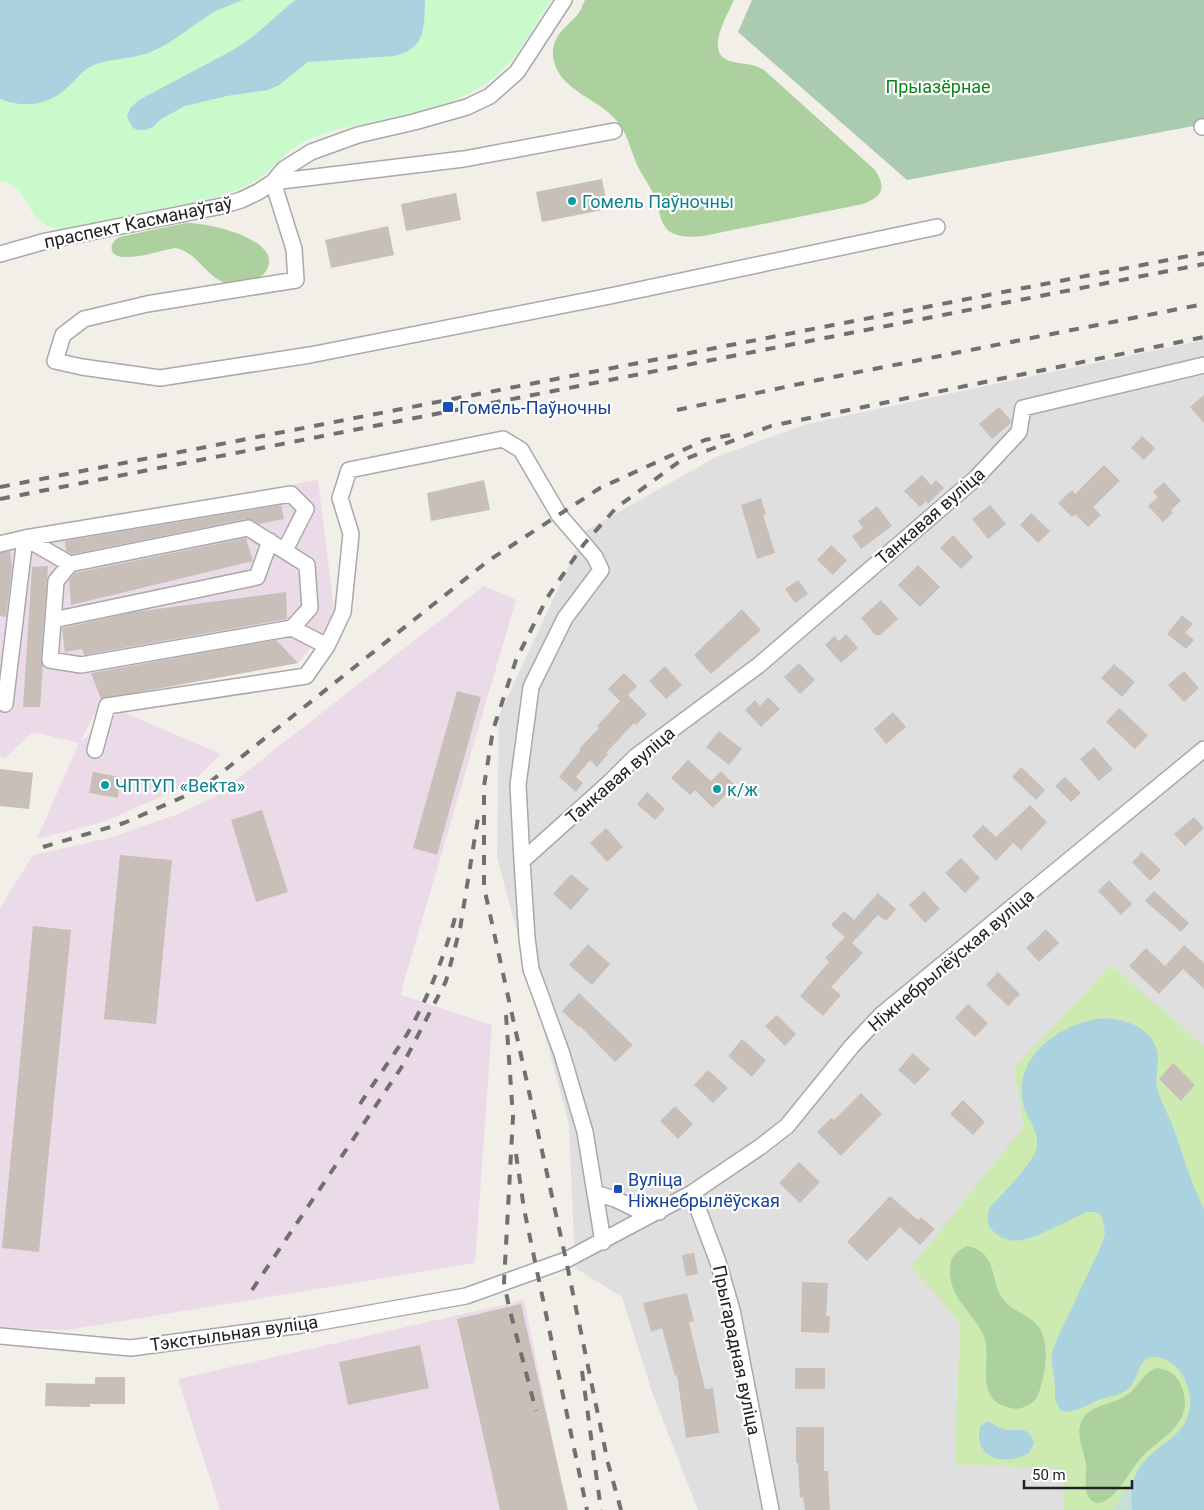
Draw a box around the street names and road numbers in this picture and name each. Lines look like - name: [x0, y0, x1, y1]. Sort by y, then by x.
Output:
- street label: праспект Касманаўтаў: [42, 192, 234, 252]
- street label: Танкавая вуліца: [871, 463, 989, 569]
- street label: Танкавая вуліца: [561, 722, 679, 828]
- street label: Ніжнебрылёўская вуліца: [864, 884, 1038, 1036]
- street label: Прыгарадная вуліца: [709, 1263, 765, 1437]
- street label: Тэкстыльная вуліца: [149, 1311, 319, 1355]

